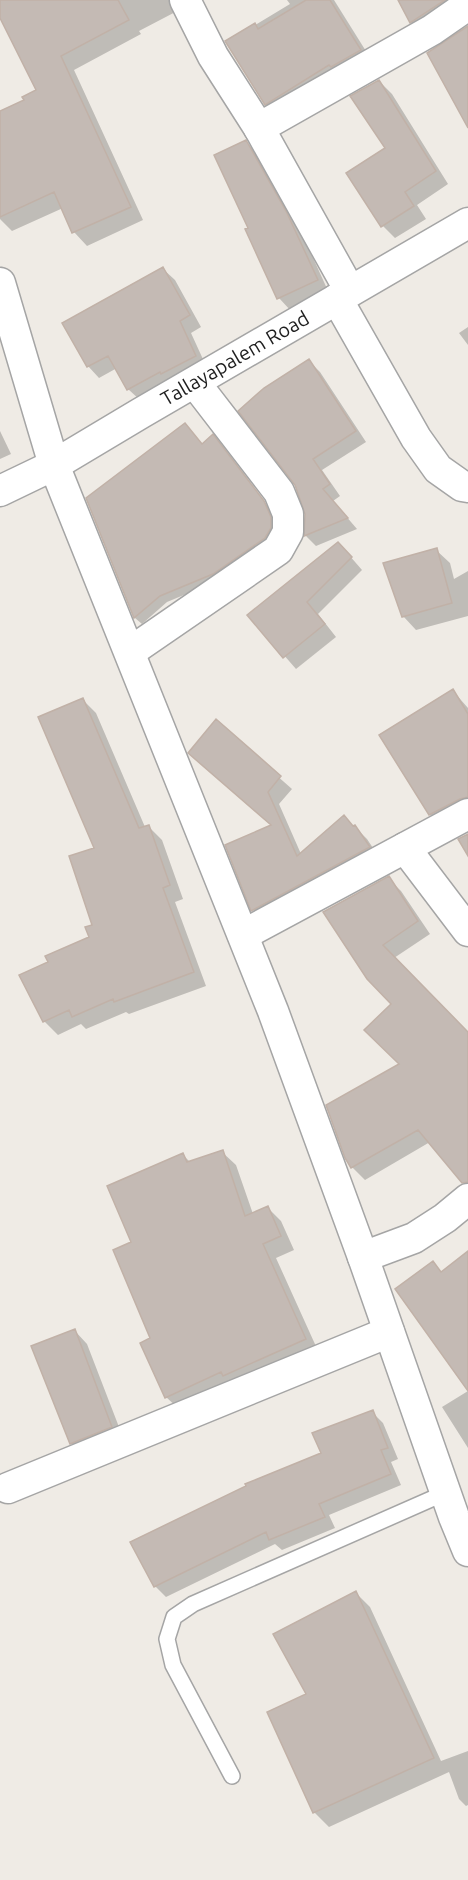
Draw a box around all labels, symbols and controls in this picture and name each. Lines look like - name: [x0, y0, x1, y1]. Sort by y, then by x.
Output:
- street label: Tallayapalem Road: [157, 306, 313, 410]

